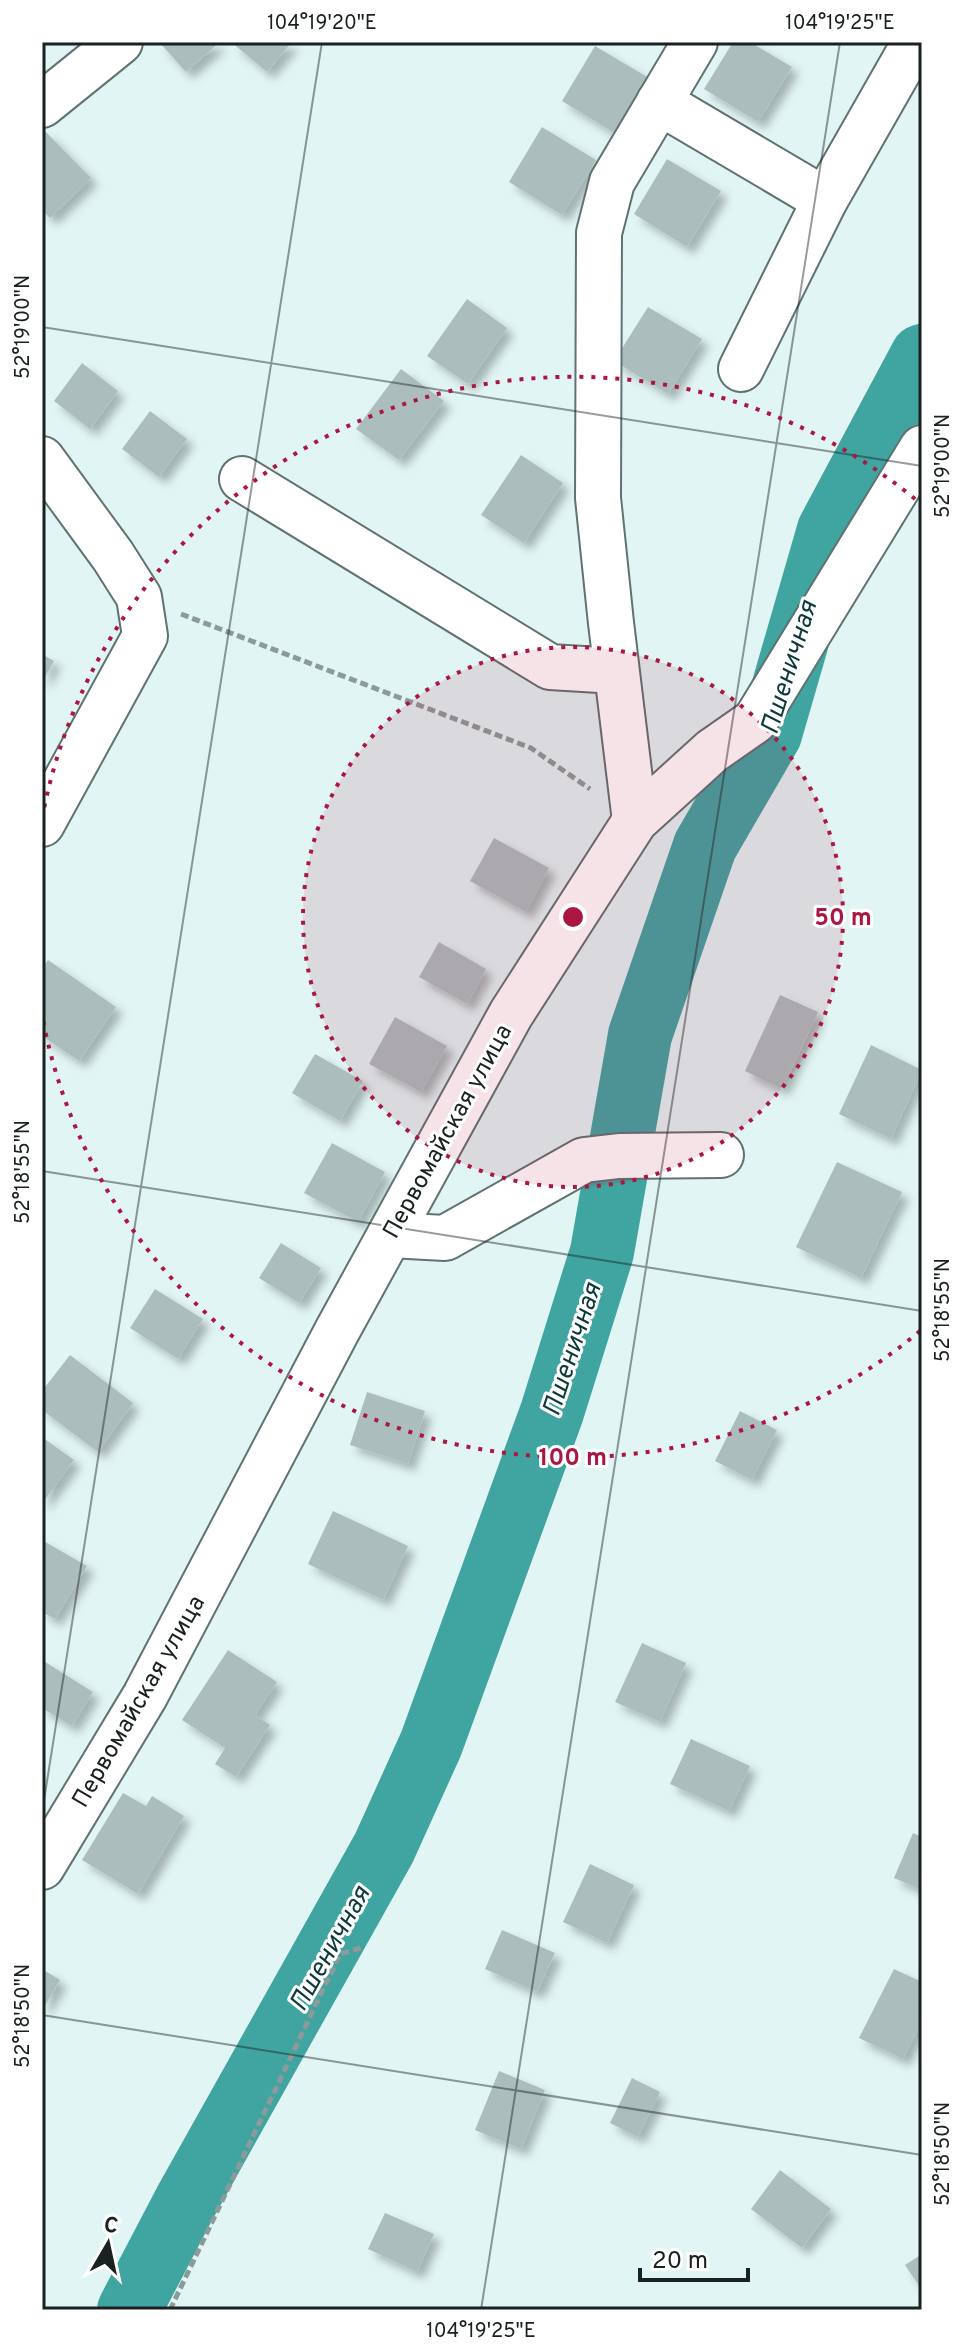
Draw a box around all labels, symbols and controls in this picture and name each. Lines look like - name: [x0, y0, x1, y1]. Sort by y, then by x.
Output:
- text: 104°19'20"E: [267, 11, 377, 37]
- text: 104°19'25"E: [785, 11, 895, 37]
- text: 52°19'00"N: [11, 275, 37, 379]
- text: 52°19'00"N: [931, 414, 957, 518]
- water label: Пшеничная: [754, 596, 827, 739]
- centre of rings: [559, 903, 587, 931]
- text: 50 m: [814, 904, 872, 934]
- street label: Первомайская улица: [377, 1020, 520, 1244]
- text: 52°18'55"N: [11, 1120, 37, 1224]
- text: 52°18'55"N: [931, 1258, 957, 1362]
- water label: Пшеничная: [536, 1278, 611, 1421]
- text: 100 m: [539, 1444, 607, 1474]
- street label: Первомайская улица: [67, 1590, 213, 1814]
- water label: Пшеничная: [283, 1880, 379, 2018]
- text: 52°18'50"N: [11, 1964, 37, 2068]
- text: 52°18'50"N: [931, 2102, 957, 2206]
- north arrow: [68, 2204, 148, 2284]
- text: С: [102, 2212, 120, 2241]
- scale bar: [640, 2232, 748, 2282]
- text: 20 m: [652, 2247, 708, 2277]
- text: 104°19'25"E: [426, 2319, 536, 2345]

